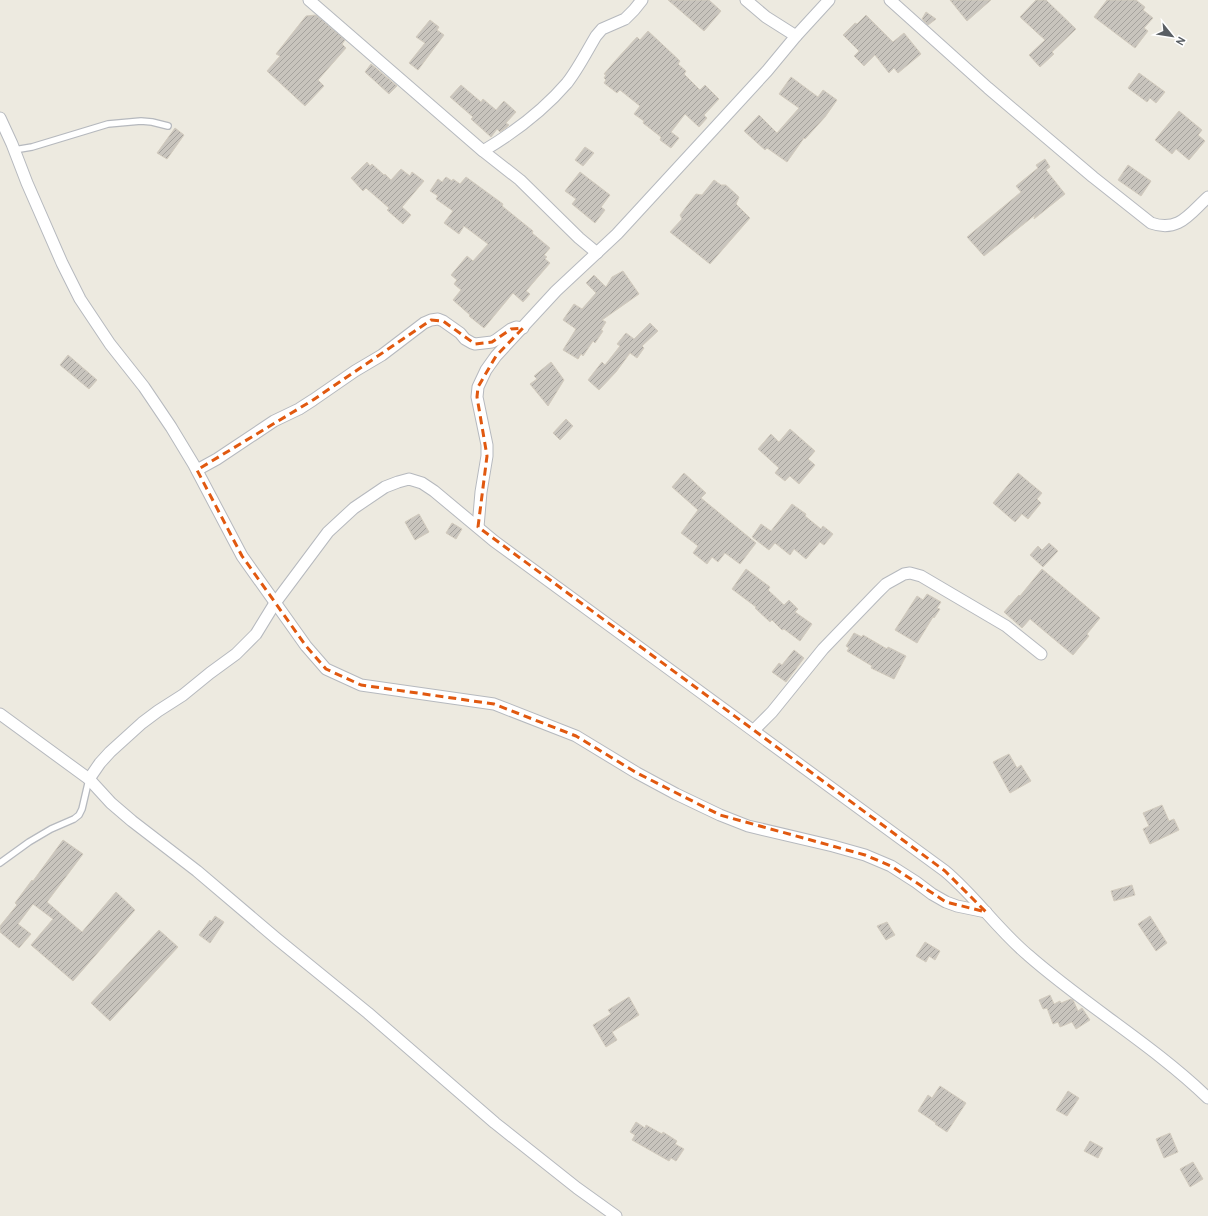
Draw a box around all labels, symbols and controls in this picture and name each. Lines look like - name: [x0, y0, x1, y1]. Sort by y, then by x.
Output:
- north arrow: [1152, 16, 1192, 56]
- text: N: [1173, 34, 1189, 48]

